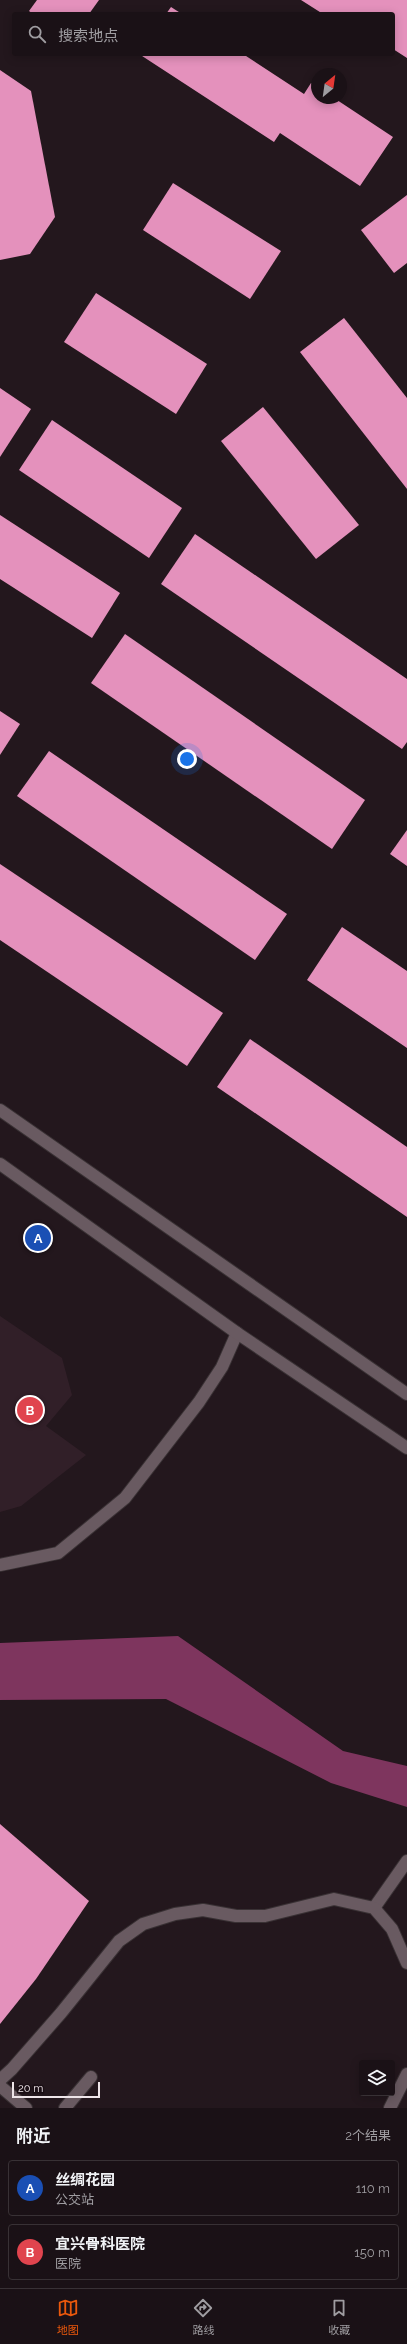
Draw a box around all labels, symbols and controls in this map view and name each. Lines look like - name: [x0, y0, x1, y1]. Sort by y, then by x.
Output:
- search box: [12, 12, 395, 56]
- icon: search: [26, 23, 48, 45]
- text: 搜索地点: [58, 27, 118, 45]
- north arrow: [311, 68, 347, 104]
- your location: [177, 749, 197, 769]
- pin: A: [25, 1223, 51, 1253]
- pin: B: [17, 1395, 43, 1425]
- map controls: [359, 2060, 395, 2096]
- button: layers: [359, 2060, 395, 2096]
- scale bar: [12, 2080, 100, 2099]
- text: 20 m: [18, 2082, 43, 2095]
- text: 附近: [16, 2126, 50, 2146]
- text: 2个结果: [345, 2128, 391, 2143]
- text: 丝绸花园: [55, 2171, 115, 2189]
- text: A: [26, 2181, 34, 2196]
- text: 110 m: [356, 2181, 390, 2196]
- text: 公交站: [55, 2192, 94, 2207]
- text: 宜兴骨科医院: [55, 2235, 145, 2253]
- text: B: [26, 2245, 34, 2260]
- text: 150 m: [354, 2245, 390, 2260]
- text: 医院: [55, 2256, 81, 2271]
- tab: 地图: [57, 2297, 79, 2337]
- tab: 路线: [192, 2297, 214, 2337]
- tab: 收藏: [328, 2297, 350, 2337]

